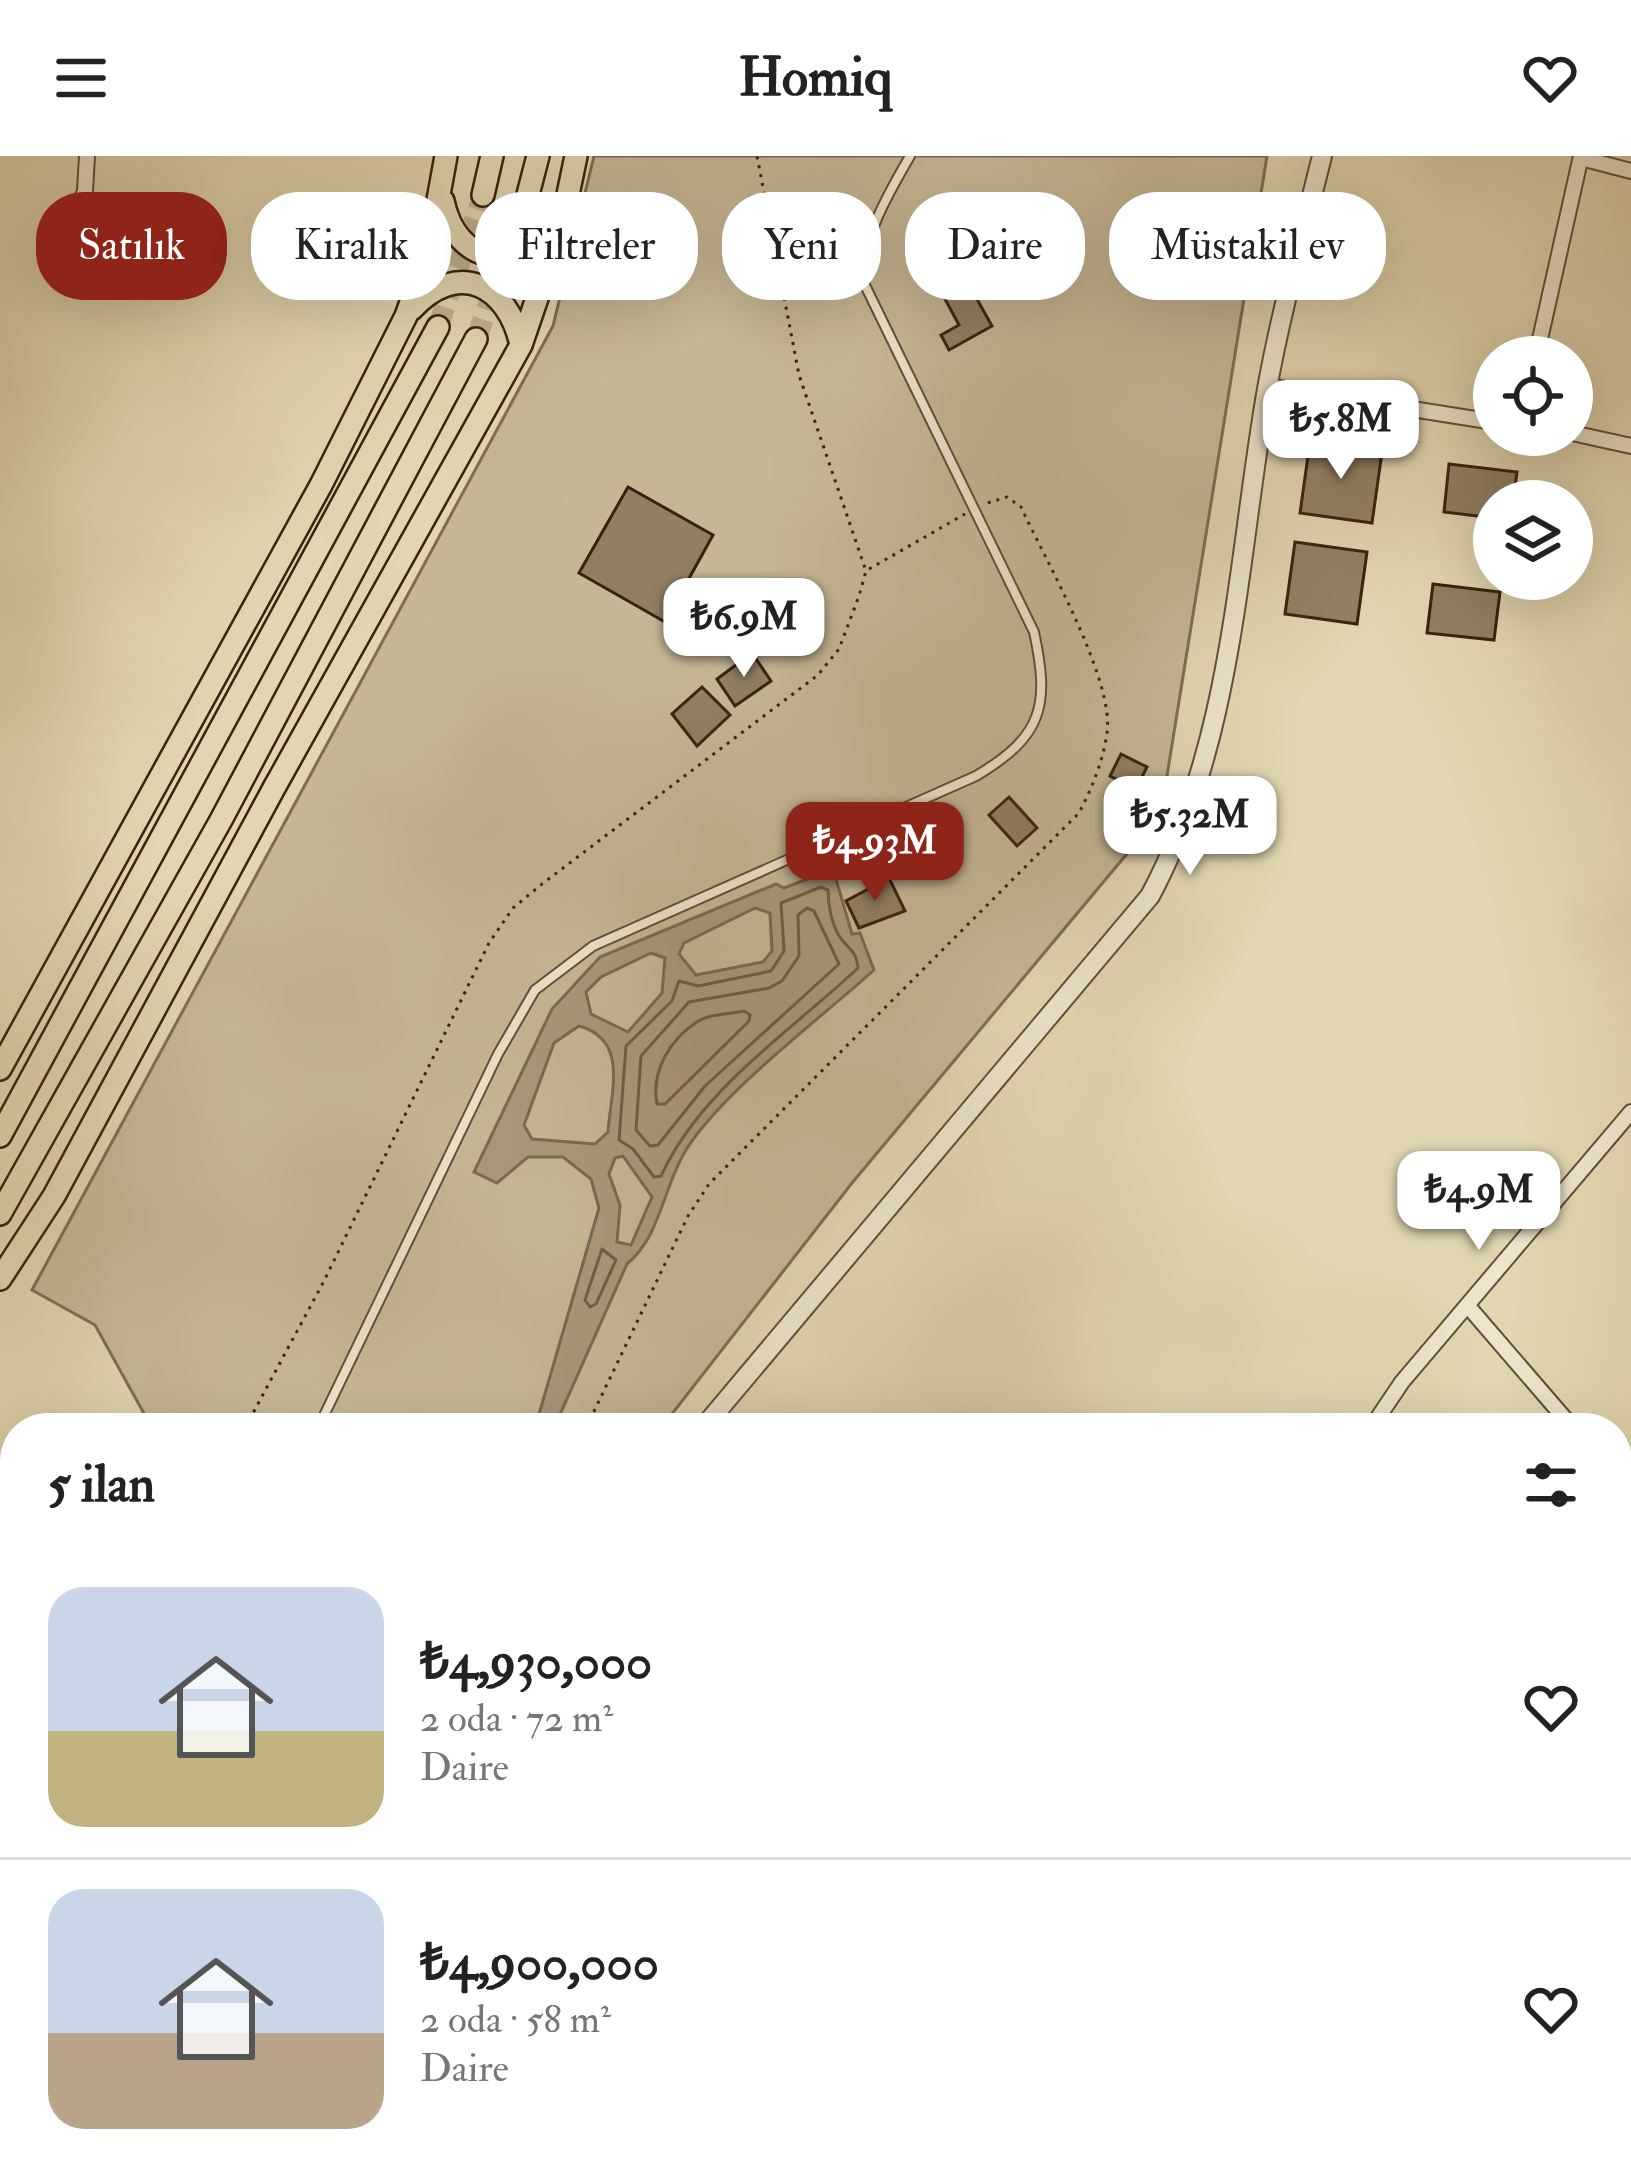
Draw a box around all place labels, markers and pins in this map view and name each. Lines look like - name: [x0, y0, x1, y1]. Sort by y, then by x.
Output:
- pin: ₺5.8M: [1257, 380, 1425, 482]
- pin: ₺6.9M: [660, 578, 828, 680]
- pin: ₺5.32M: [1092, 776, 1288, 878]
- pin: ₺4.93M: [777, 802, 973, 904]
- pin: ₺4.9M: [1395, 1151, 1563, 1253]

